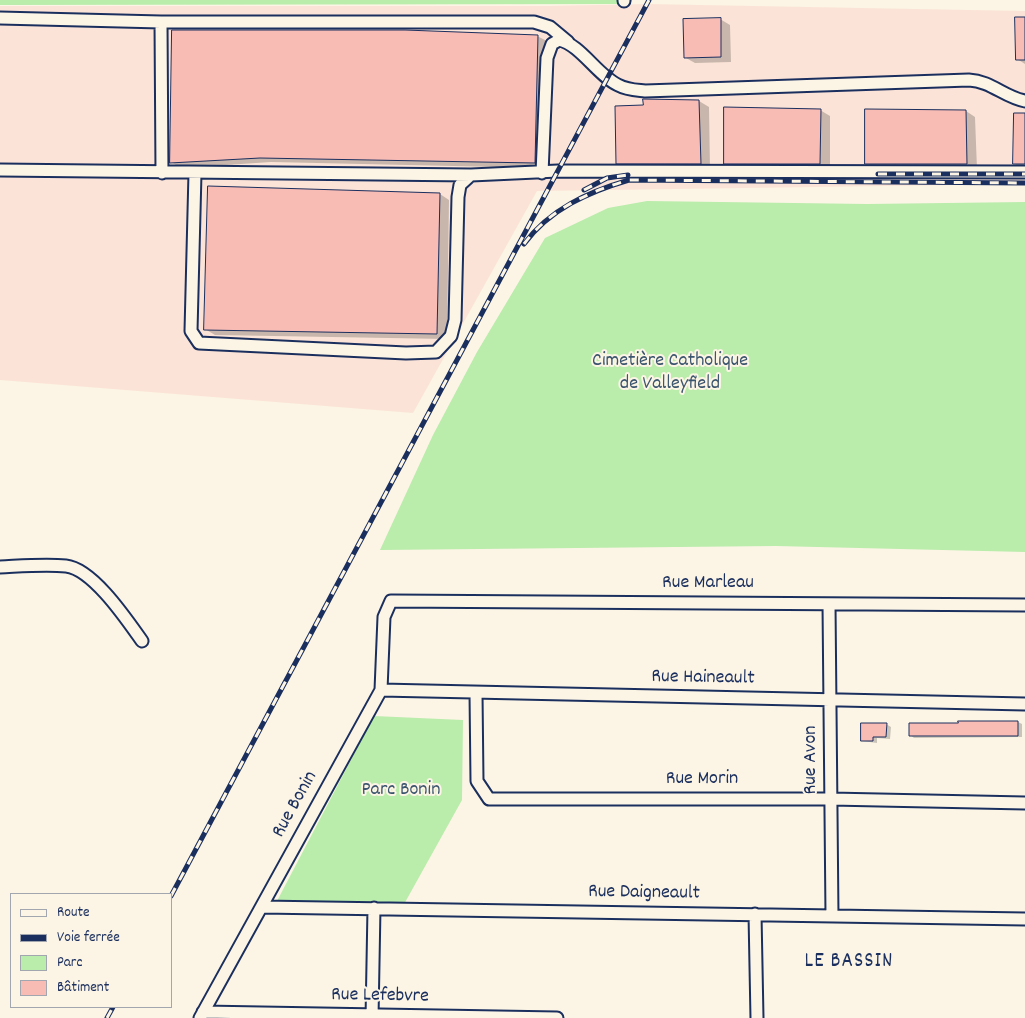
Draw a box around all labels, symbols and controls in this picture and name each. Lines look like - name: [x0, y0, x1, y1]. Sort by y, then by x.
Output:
- park label: Cimetière Catholique de Valleyfield: [592, 350, 748, 397]
- street label: Rue Marleau: [662, 572, 754, 596]
- street label: Rue Haineault: [651, 666, 755, 692]
- street label: Rue Avon: [800, 725, 824, 795]
- street label: Rue Bonin: [268, 768, 324, 842]
- street label: Rue Morin: [666, 768, 738, 792]
- park label: Parc Bonin: [361, 779, 441, 803]
- street label: Rue Daigneault: [588, 881, 700, 907]
- legend: [10, 893, 172, 1008]
- text: Route: [57, 902, 90, 924]
- text: Voie ferrée: [57, 927, 120, 949]
- district label: LE BASSIN: [803, 950, 895, 976]
- text: Parc: [57, 952, 82, 974]
- text: Bâtiment: [57, 977, 109, 999]
- street label: Rue Lefebvre: [331, 984, 429, 1010]

